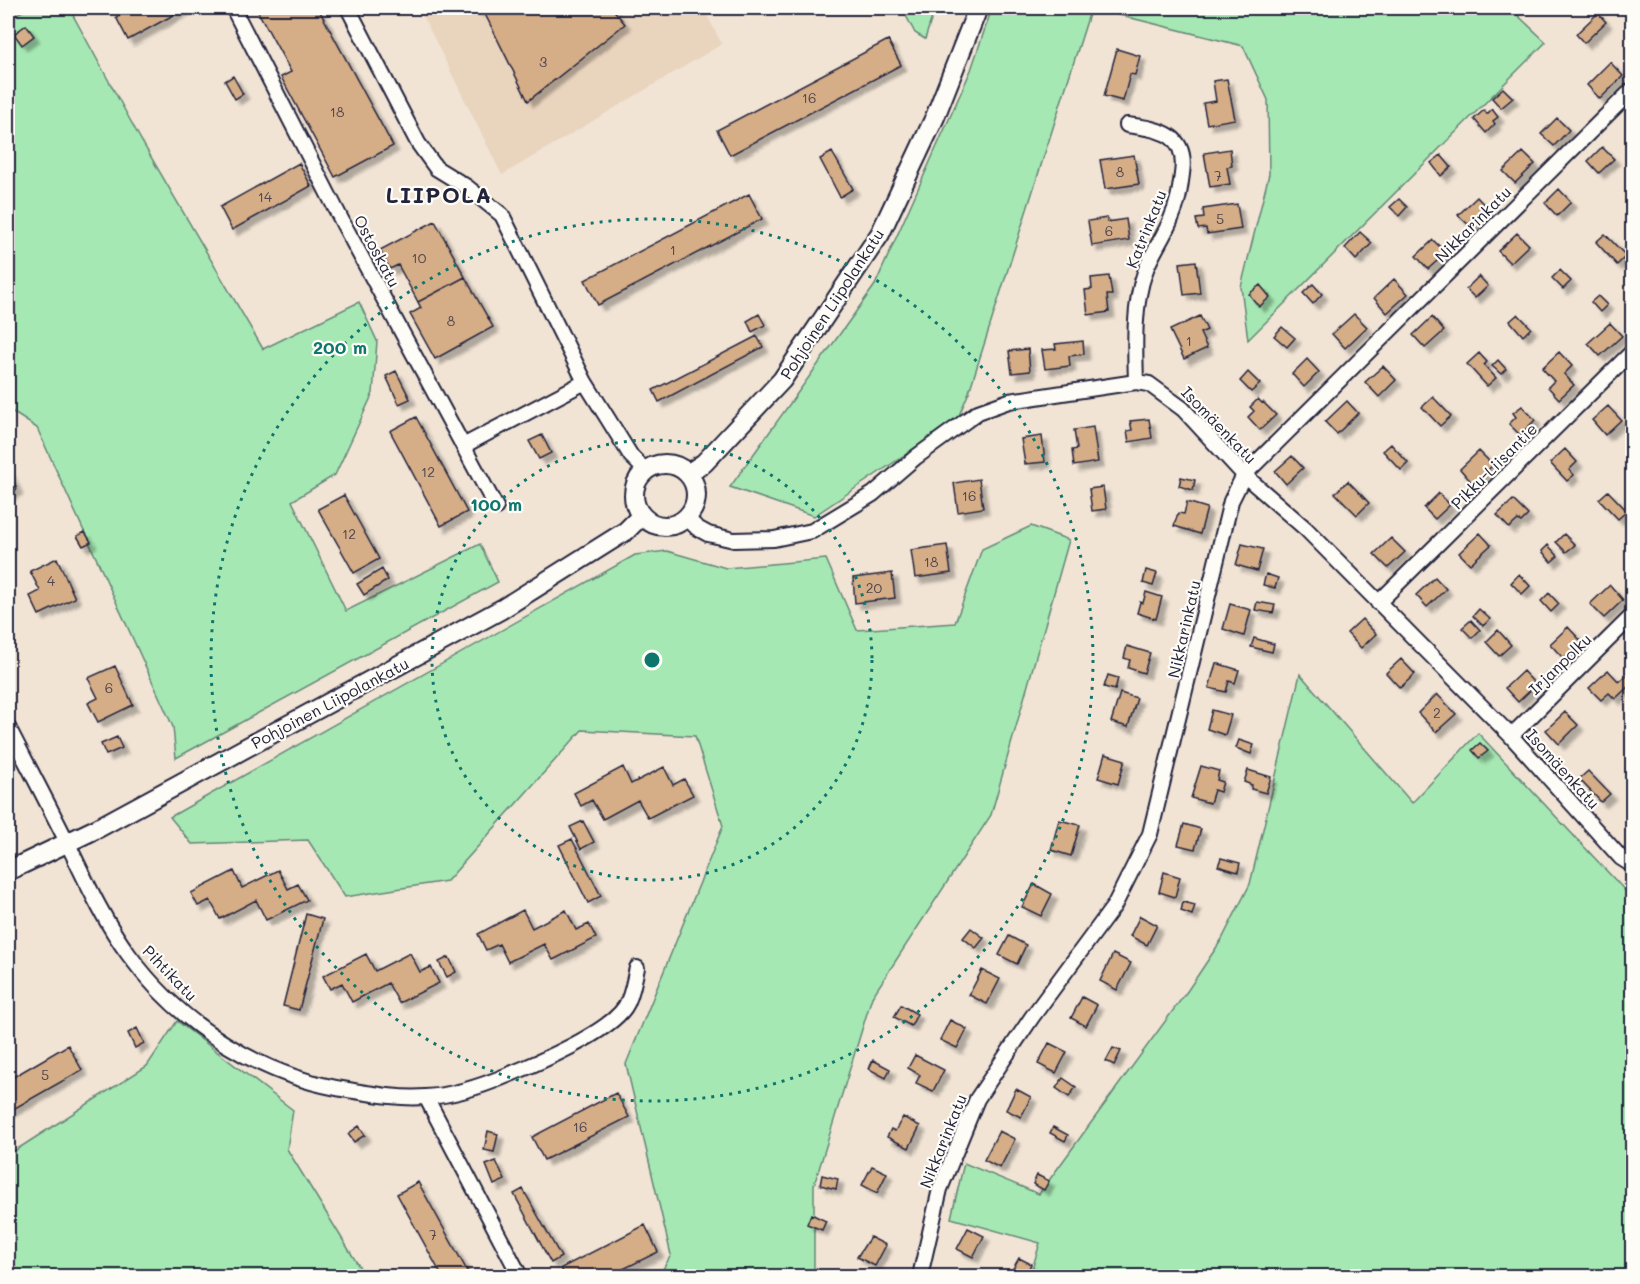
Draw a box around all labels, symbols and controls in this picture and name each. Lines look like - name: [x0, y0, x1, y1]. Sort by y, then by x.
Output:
- house number: 3: [539, 52, 547, 71]
- house number: 16: [802, 88, 816, 107]
- house number: 18: [330, 102, 344, 121]
- house number: 8: [1116, 162, 1124, 181]
- house number: 7: [1214, 166, 1222, 185]
- district label: LIIPOLA: [386, 180, 492, 209]
- street label: Nikkarinkatu: [1430, 181, 1515, 266]
- house number: 14: [258, 187, 273, 206]
- street label: Katrinkatu: [1120, 187, 1171, 271]
- house number: 5: [1216, 209, 1224, 228]
- street label: Ostoskatu: [350, 211, 405, 291]
- house number: 6: [1105, 221, 1113, 240]
- street label: Pohjoinen Liipolankatu: [775, 224, 888, 383]
- house number: 1: [670, 240, 676, 259]
- house number: 10: [412, 248, 427, 267]
- house number: 8: [447, 311, 455, 330]
- house number: 1: [1186, 331, 1192, 350]
- text: 200 m: [313, 335, 367, 359]
- street label: Isomäenkatu: [1177, 381, 1262, 468]
- street label: Pikku-Liisantie: [1446, 418, 1541, 513]
- house number: 12: [421, 462, 435, 481]
- house number: 16: [962, 486, 976, 505]
- text: 100 m: [470, 492, 522, 516]
- house number: 12: [342, 524, 356, 543]
- house number: 18: [924, 552, 938, 571]
- house number: 4: [47, 571, 56, 590]
- house number: 20: [866, 578, 883, 597]
- street label: Nikkarinkatu: [1162, 578, 1205, 680]
- street label: Irjanpolku: [1524, 628, 1596, 699]
- centre of rings: [642, 650, 662, 670]
- street label: Pohjoinen Liipolankatu: [247, 652, 412, 753]
- house number: 6: [105, 678, 113, 697]
- house number: 2: [1433, 703, 1441, 722]
- street label: Isomäenkatu: [1522, 724, 1605, 813]
- street label: Pihtikatu: [139, 940, 202, 1005]
- house number: 5: [41, 1065, 49, 1084]
- street label: Nikkarinkatu: [914, 1091, 971, 1191]
- house number: 16: [573, 1117, 587, 1136]
- house number: 7: [429, 1225, 437, 1244]

